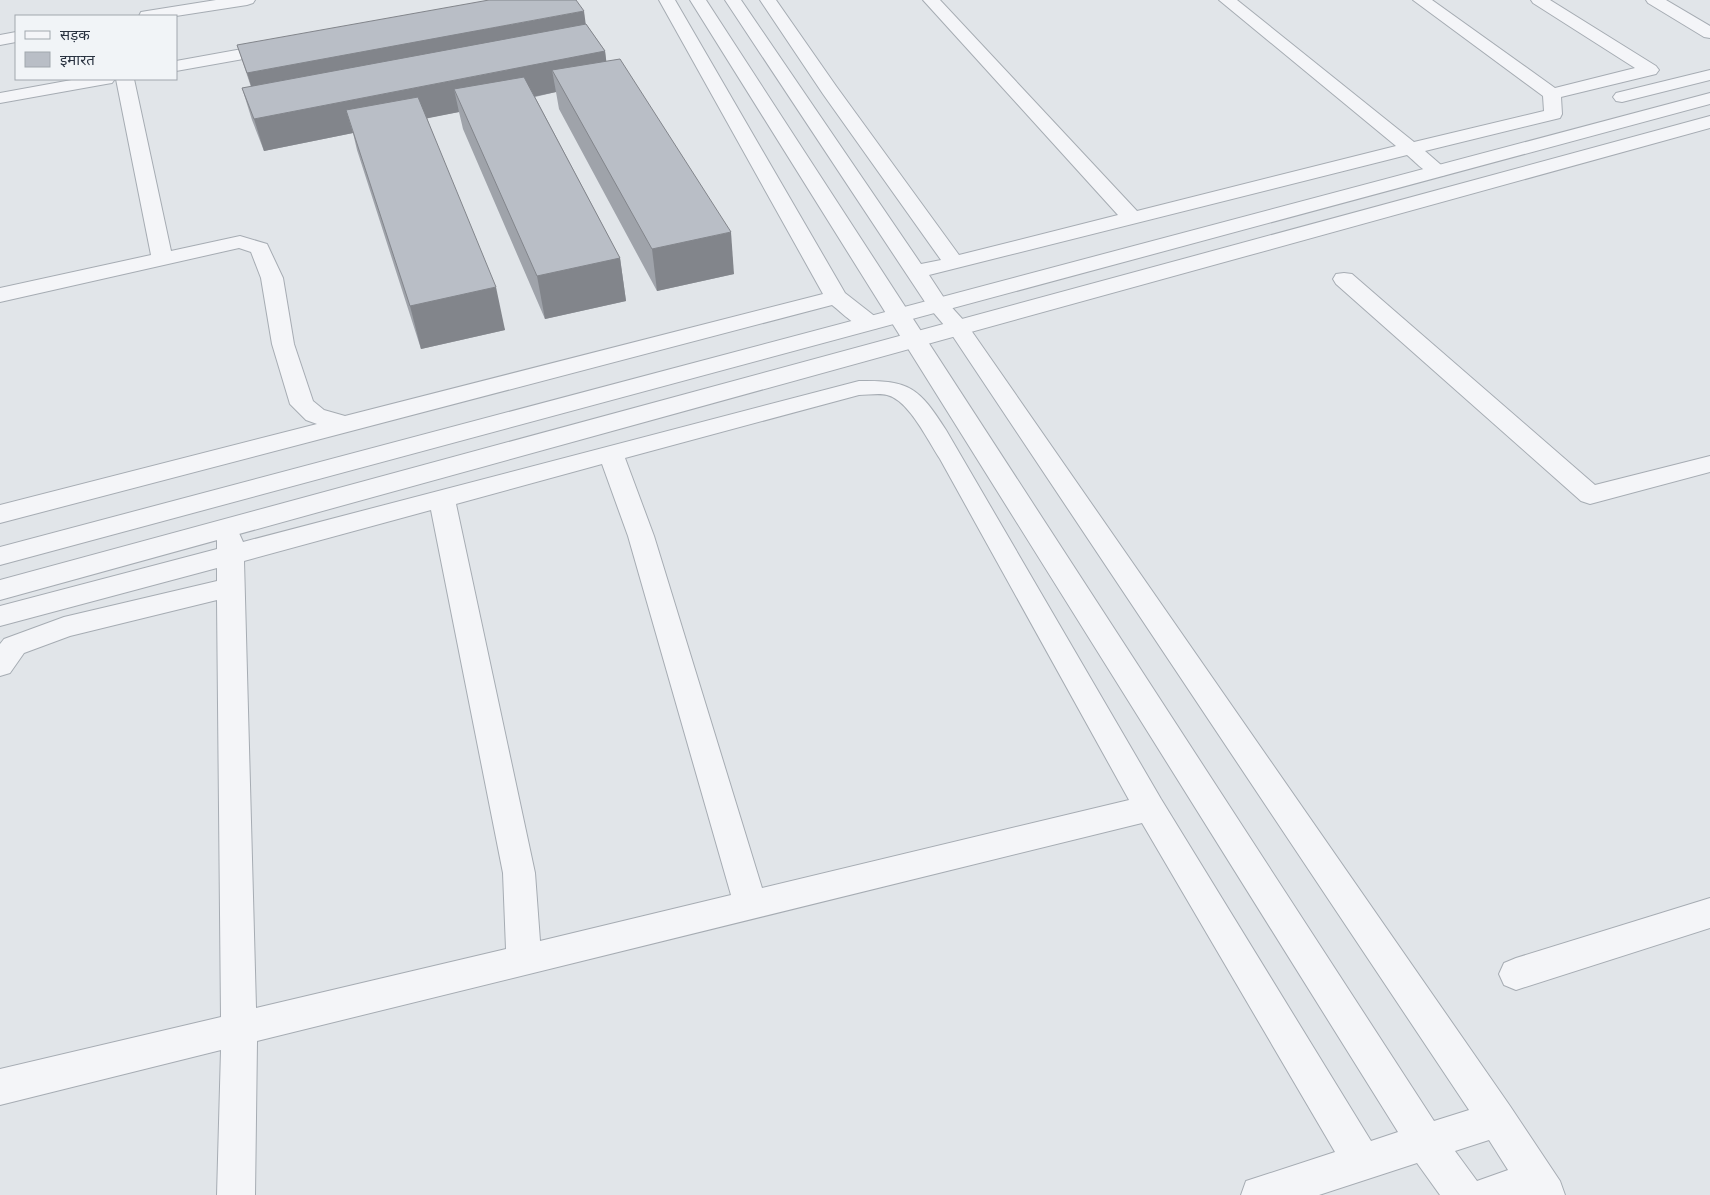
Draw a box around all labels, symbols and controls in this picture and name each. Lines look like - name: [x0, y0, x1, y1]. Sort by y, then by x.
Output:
- legend: [15, 15, 178, 80]
- text: सड़क: [60, 26, 90, 44]
- text: इमारत: [60, 51, 95, 69]

